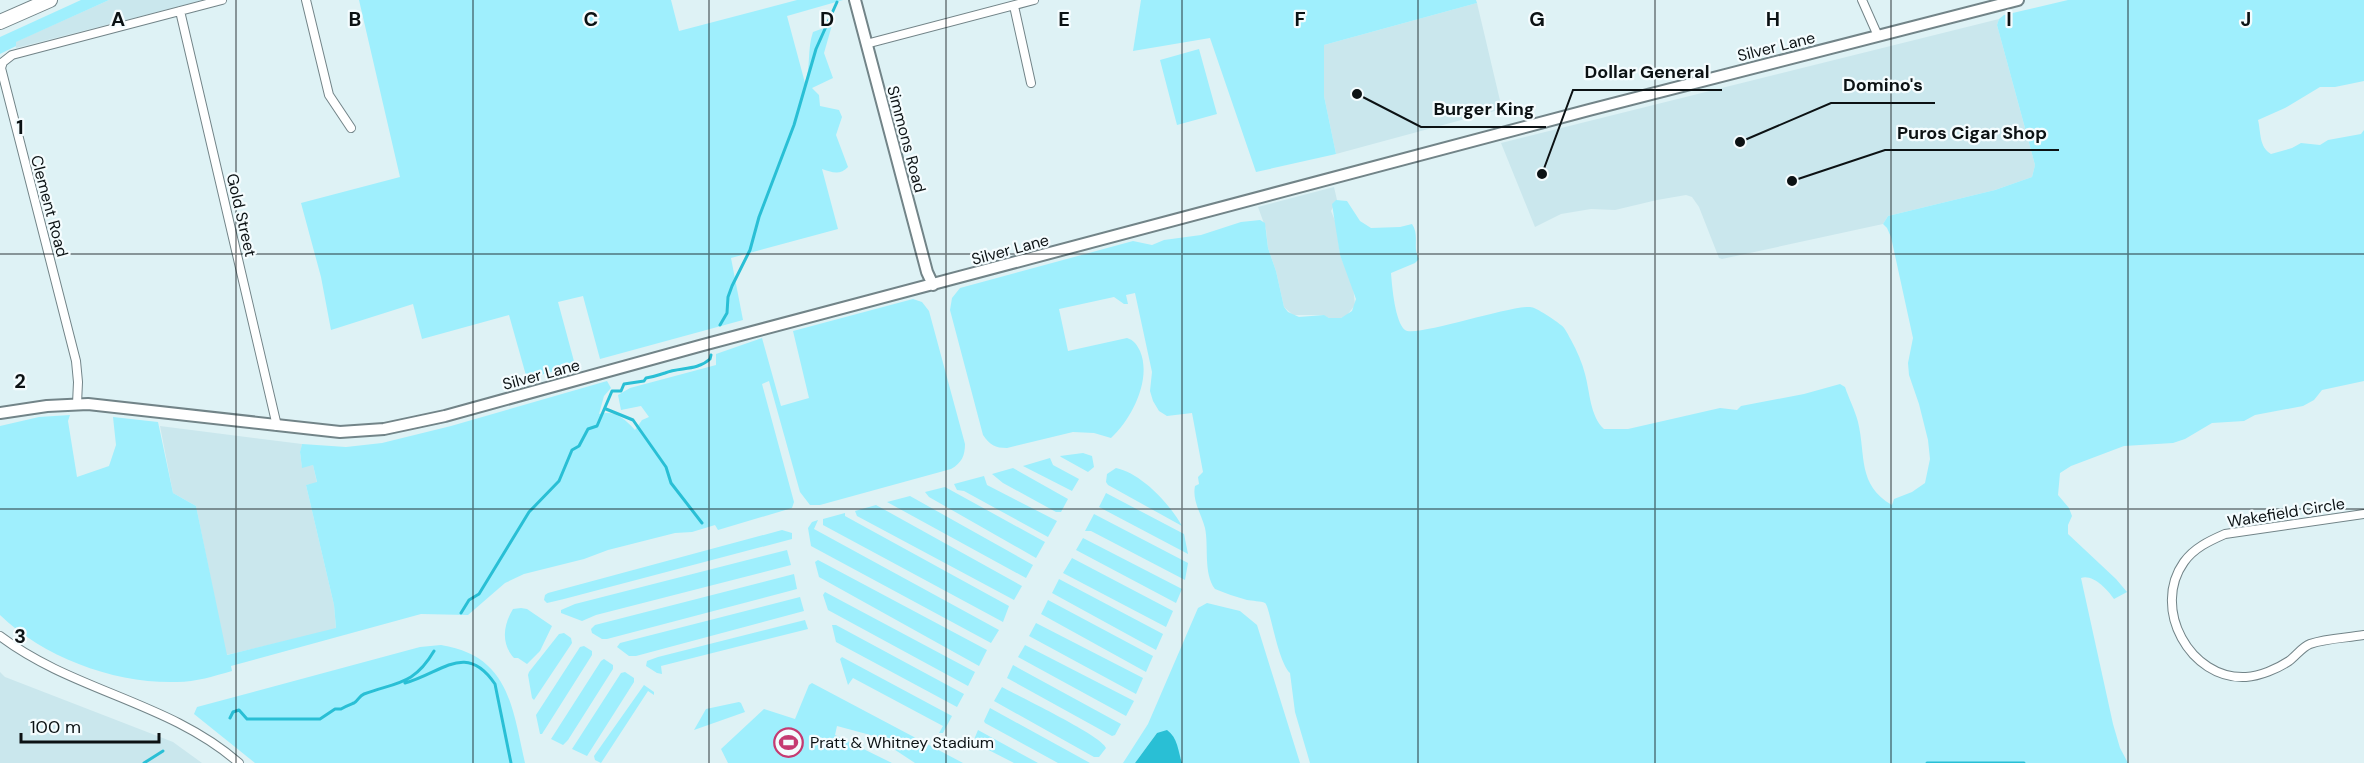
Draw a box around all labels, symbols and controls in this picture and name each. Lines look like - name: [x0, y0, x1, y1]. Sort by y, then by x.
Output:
- text: A: [111, 6, 125, 32]
- text: B: [349, 6, 361, 32]
- text: C: [584, 6, 598, 32]
- text: D: [820, 6, 834, 32]
- text: E: [1058, 6, 1070, 32]
- text: F: [1294, 6, 1306, 32]
- text: G: [1529, 6, 1545, 32]
- text: H: [1766, 6, 1780, 32]
- text: I: [2006, 6, 2012, 32]
- text: J: [2241, 6, 2251, 32]
- street label: Silver Lane: [1735, 27, 1817, 66]
- callout: Dollar General: [1573, 54, 1722, 90]
- text: Dollar General: [1585, 60, 1709, 84]
- callout: Domino's: [1831, 67, 1935, 103]
- text: Domino's: [1843, 73, 1923, 97]
- street label: Simmons Road: [882, 83, 931, 195]
- callout: Burger King: [1421, 91, 1546, 127]
- text: Burger King: [1433, 97, 1535, 121]
- text: 1: [16, 114, 24, 140]
- callout: Puros Cigar Shop: [1885, 114, 2059, 150]
- text: Puros Cigar Shop: [1897, 121, 2047, 145]
- street label: Clement Road: [26, 153, 73, 259]
- street label: Gold Street: [222, 171, 261, 259]
- street label: Silver Lane: [969, 229, 1051, 270]
- street label: Silver Lane: [500, 354, 582, 395]
- text: 2: [14, 368, 26, 394]
- street label: Wakefield Circle: [2226, 493, 2346, 532]
- text: 3: [14, 623, 26, 649]
- scale bar: [21, 706, 159, 744]
- text: 100 m: [30, 715, 81, 739]
- sports icon: Pratt & Whitney Stadium: [773, 726, 805, 758]
- place label: Pratt & Whitney Stadium: [810, 732, 994, 753]

